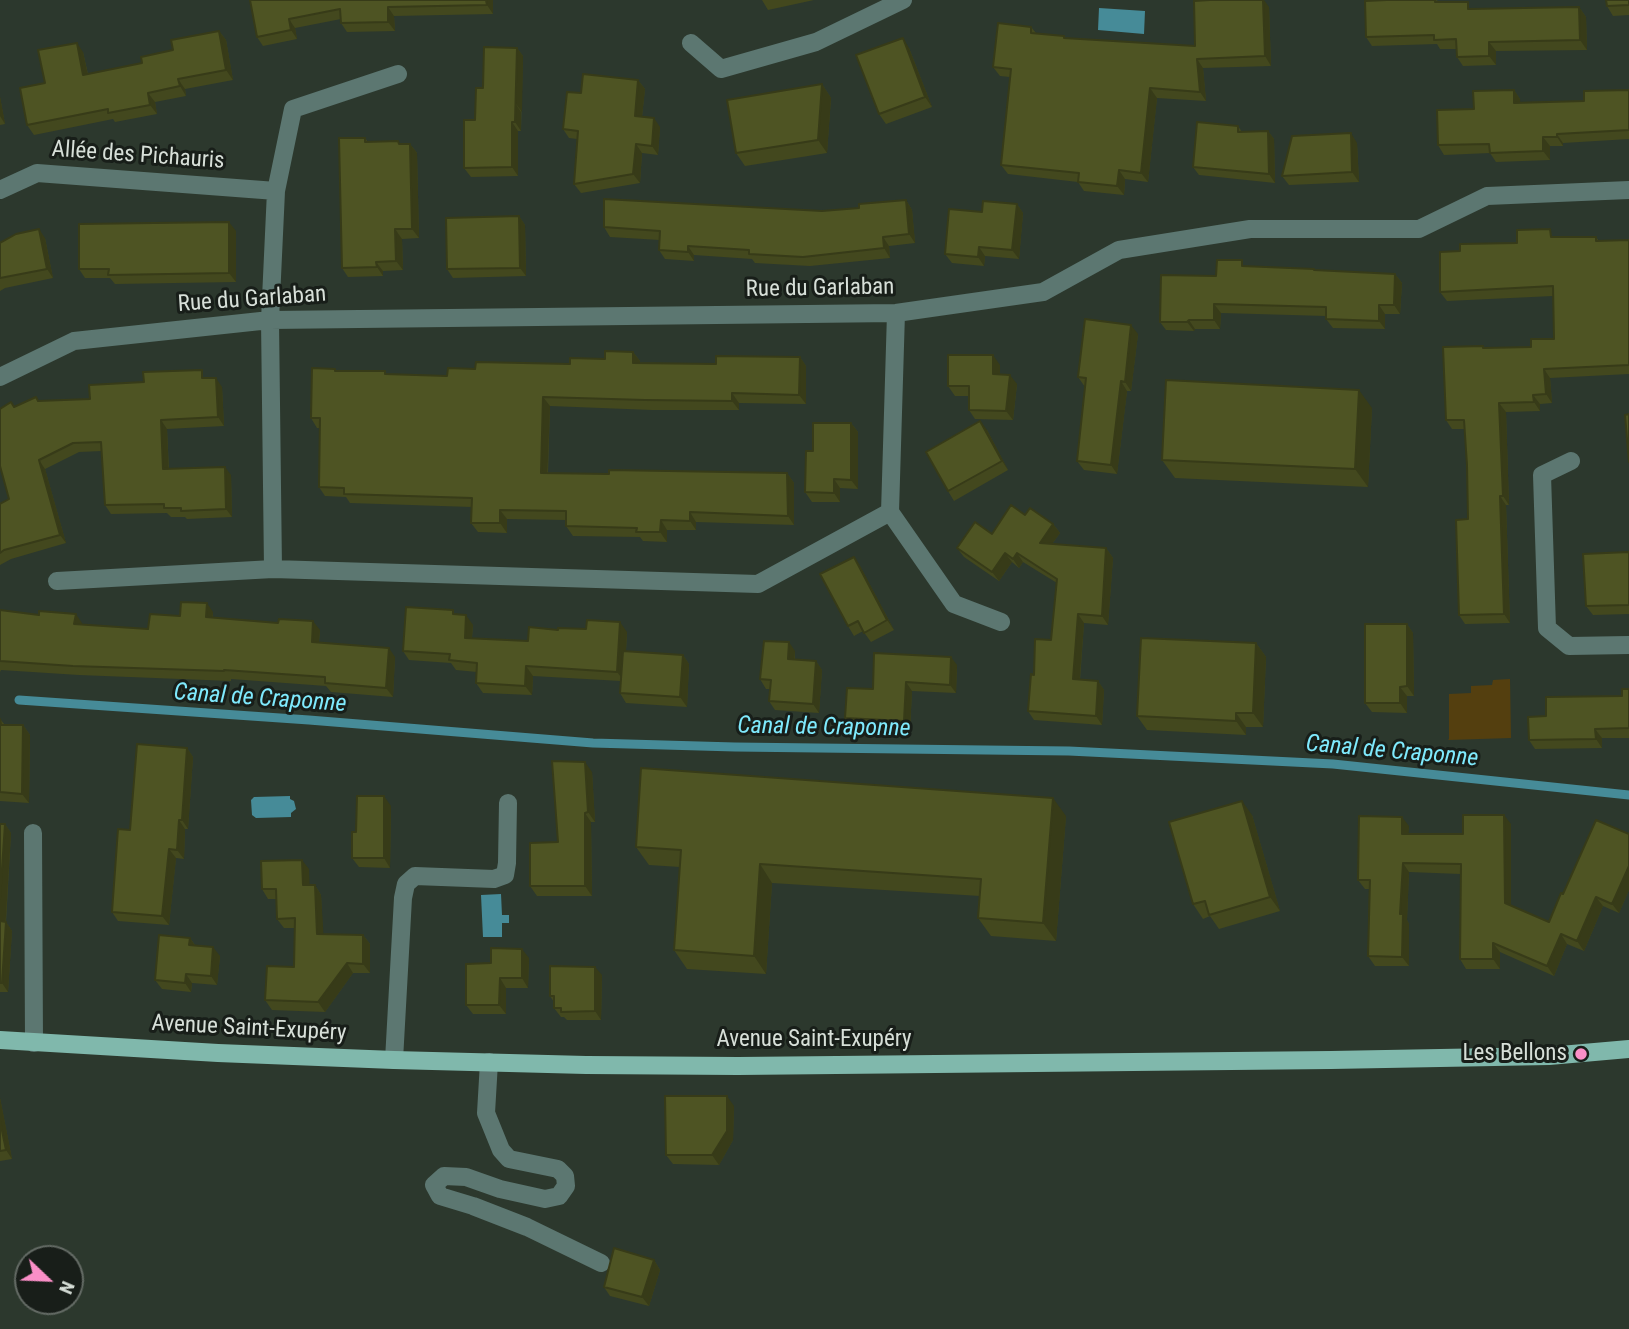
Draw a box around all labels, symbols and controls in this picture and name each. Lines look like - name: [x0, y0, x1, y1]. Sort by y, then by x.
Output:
- street label: Allée des Pichauris: [51, 136, 225, 176]
- street label: Rue du Garlaban: [745, 274, 895, 304]
- street label: Rue du Garlaban: [177, 281, 327, 319]
- water label: Canal de Craponne: [173, 679, 347, 719]
- water label: Canal de Craponne: [737, 712, 911, 744]
- water label: Canal de Craponne: [1305, 730, 1479, 774]
- street label: Avenue Saint-Exupéry: [151, 1010, 347, 1048]
- street label: Avenue Saint-Exupéry: [717, 1026, 911, 1054]
- place label: Les Bellons: [1462, 1040, 1567, 1068]
- marker: Les Bellons: [1573, 1046, 1589, 1062]
- north arrow: [14, 1245, 84, 1315]
- text: N: [54, 1278, 80, 1297]

